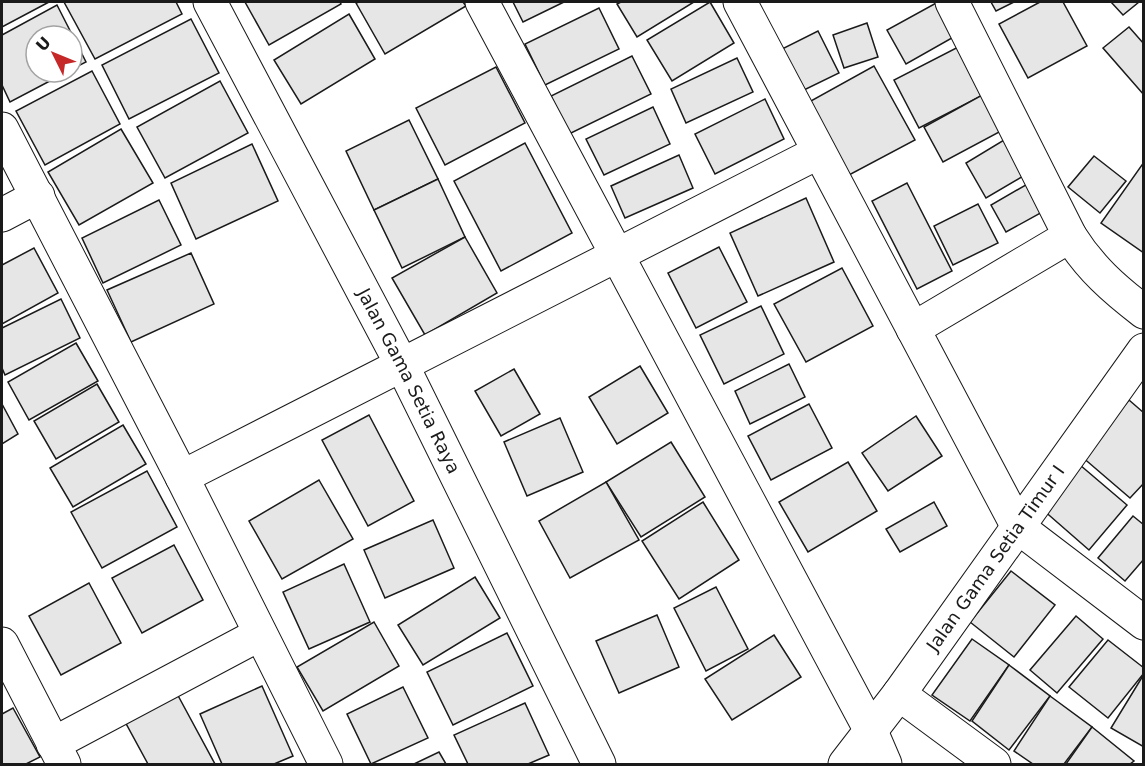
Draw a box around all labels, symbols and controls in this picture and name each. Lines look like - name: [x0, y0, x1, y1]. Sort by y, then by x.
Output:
- north arrow: [24, 24, 84, 84]
- text: U: [32, 33, 55, 55]
- street label: Jalan Gama Setia Raya: [353, 284, 465, 477]
- street label: Jalan Gama Setia Timur I: [921, 461, 1068, 656]

